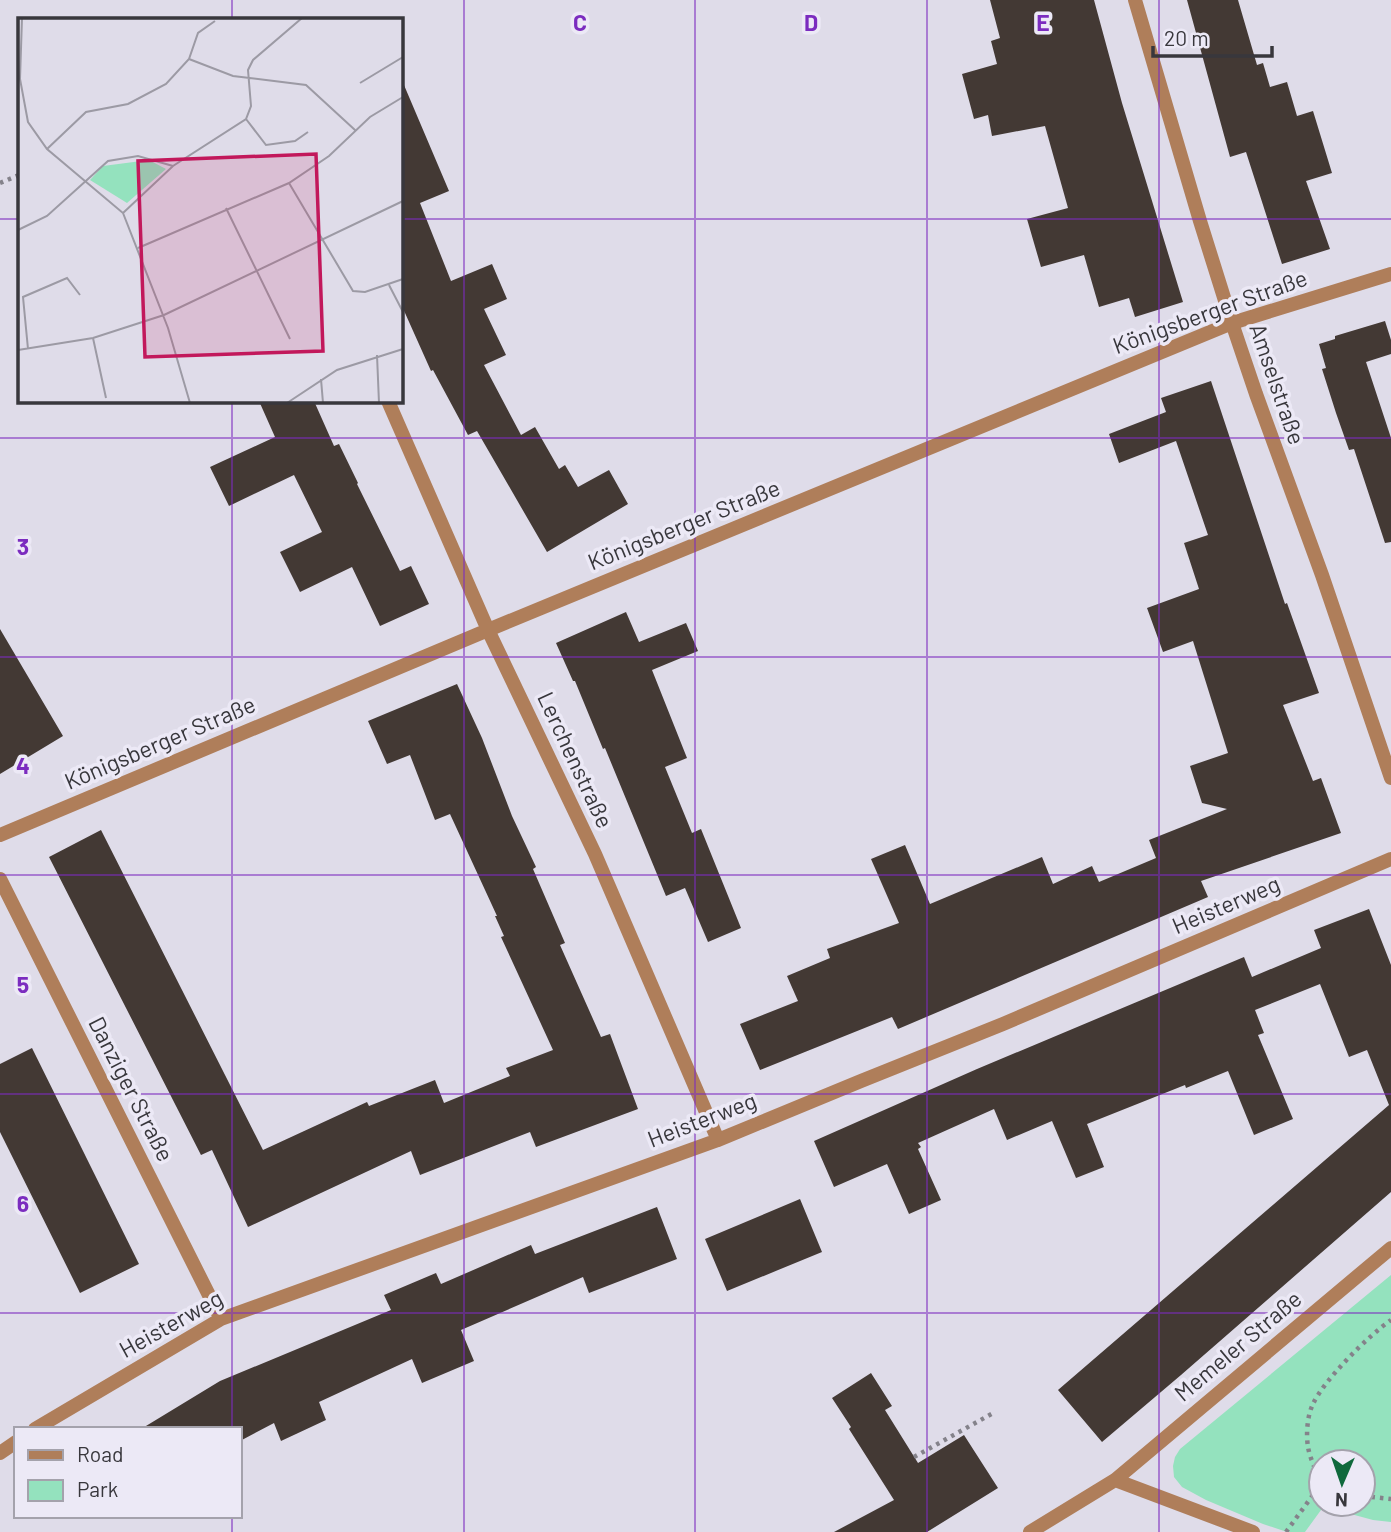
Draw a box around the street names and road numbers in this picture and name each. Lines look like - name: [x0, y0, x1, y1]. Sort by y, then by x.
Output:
- street label: Königsberger Straße: [1109, 263, 1311, 359]
- street label: Amselstraße: [1244, 319, 1312, 448]
- street label: Königsberger Straße: [583, 473, 784, 575]
- street label: Lerchenstraße: [532, 687, 620, 832]
- street label: Königsberger Straße: [60, 689, 259, 795]
- street label: Heisterweg: [1168, 869, 1284, 939]
- street label: Danziger Straße: [83, 1011, 180, 1166]
- street label: Heisterweg: [643, 1086, 760, 1153]
- street label: Heisterweg: [114, 1283, 227, 1363]
- street label: Memeler Straße: [1168, 1284, 1307, 1407]

